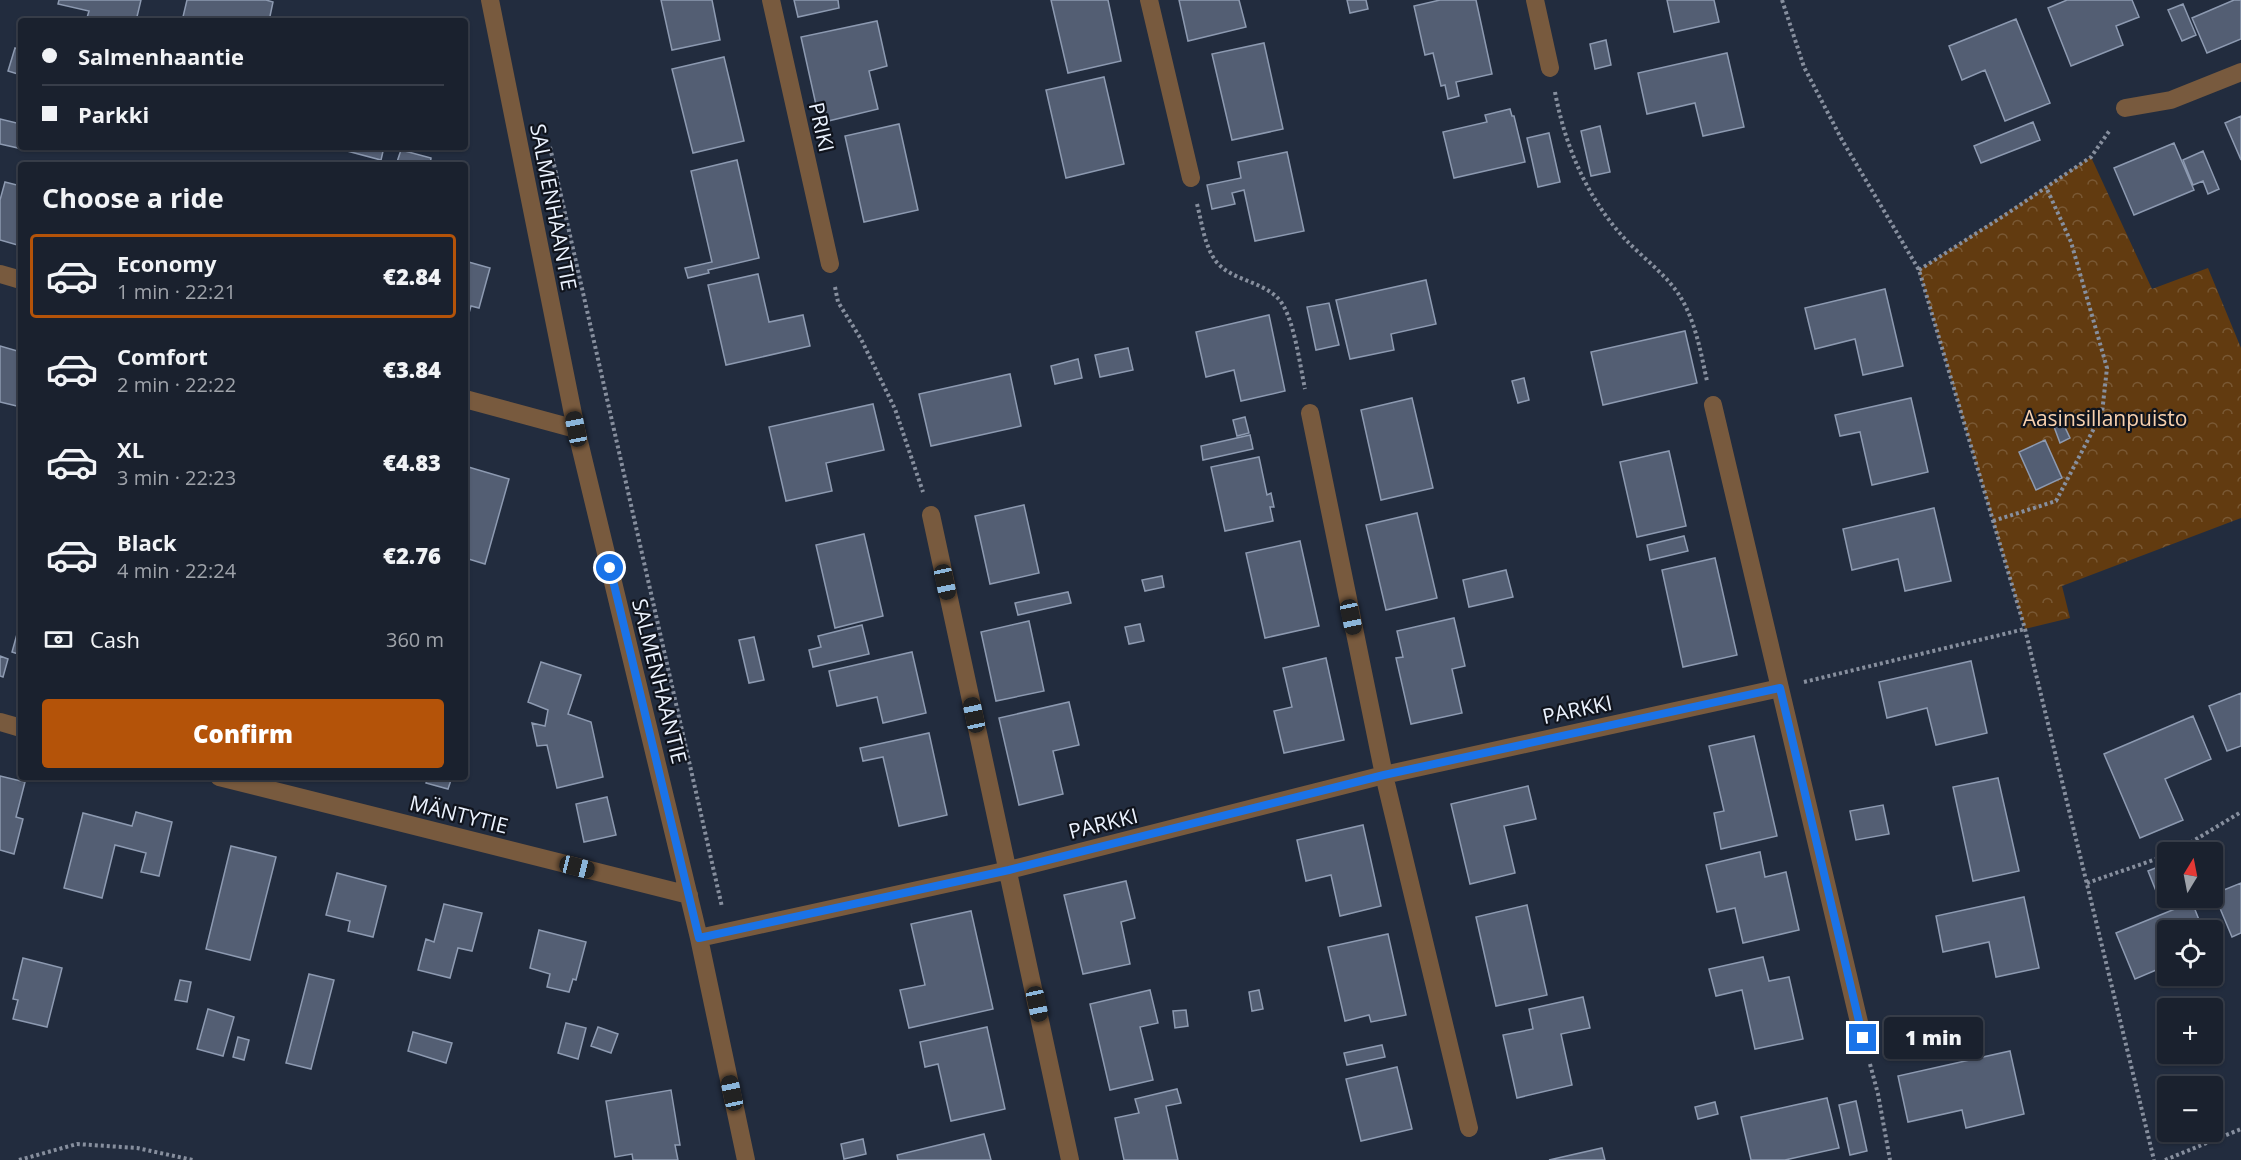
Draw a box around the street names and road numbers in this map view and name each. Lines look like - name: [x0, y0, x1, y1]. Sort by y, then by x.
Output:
- street label: PRIKI: [803, 99, 841, 155]
- street label: SALMENHAANTIE: [524, 121, 584, 293]
- street label: SALMENHAANTIE: [626, 596, 694, 766]
- street label: PARKKI: [1540, 688, 1614, 730]
- street label: MÄNTYTIE: [407, 788, 511, 840]
- street label: PARKKI: [1065, 801, 1141, 845]

